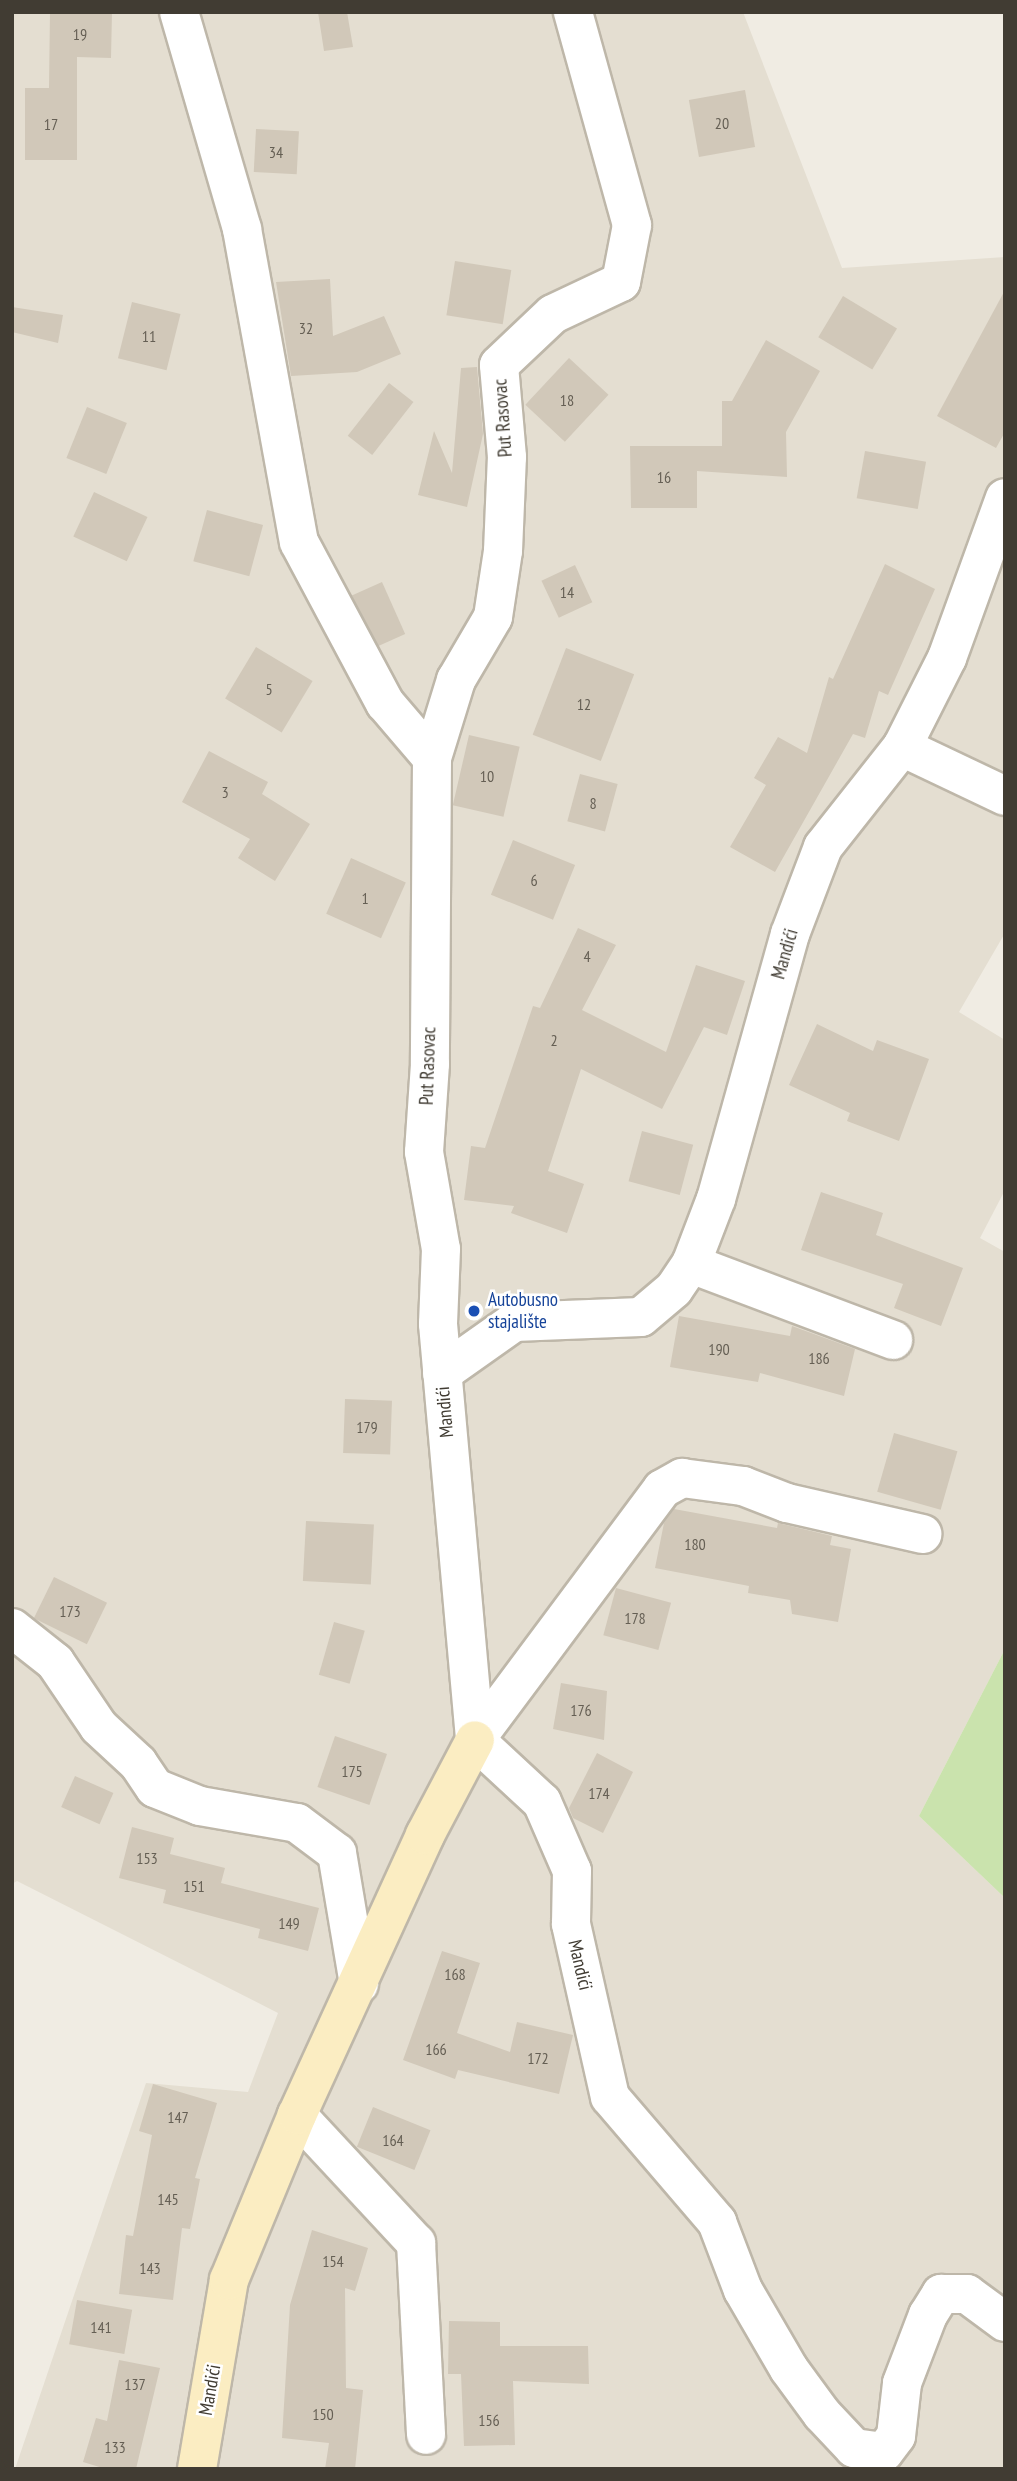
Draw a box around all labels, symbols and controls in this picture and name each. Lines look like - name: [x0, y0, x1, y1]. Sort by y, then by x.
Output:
- house number: 19: [73, 24, 87, 44]
- house number: 20: [715, 113, 729, 133]
- house number: 17: [44, 114, 58, 134]
- house number: 34: [269, 142, 283, 162]
- house number: 32: [299, 318, 313, 338]
- house number: 11: [142, 326, 156, 346]
- street label: Put Rasovac: [489, 378, 517, 458]
- house number: 18: [560, 390, 574, 410]
- house number: 16: [657, 467, 671, 487]
- house number: 14: [560, 582, 574, 602]
- house number: 5: [265, 679, 273, 699]
- house number: 12: [577, 694, 591, 714]
- house number: 10: [480, 766, 494, 786]
- house number: 3: [221, 782, 229, 802]
- house number: 8: [589, 793, 597, 813]
- house number: 6: [530, 870, 538, 890]
- house number: 1: [361, 888, 369, 908]
- street label: Mandići: [767, 926, 803, 982]
- house number: 4: [583, 946, 591, 966]
- street label: Put Rasovac: [415, 1026, 441, 1106]
- house number: 2: [550, 1030, 558, 1050]
- place label: Autobusno stajalište: [488, 1289, 558, 1333]
- marker: Autobusno stajalište: [466, 1303, 482, 1319]
- house number: 190: [708, 1339, 730, 1359]
- house number: 186: [808, 1348, 830, 1368]
- street label: Mandići: [431, 1385, 459, 1439]
- house number: 179: [356, 1417, 378, 1437]
- house number: 180: [684, 1534, 706, 1554]
- house number: 173: [59, 1601, 81, 1621]
- house number: 178: [624, 1608, 646, 1628]
- house number: 176: [570, 1700, 592, 1720]
- house number: 175: [341, 1761, 363, 1781]
- house number: 174: [588, 1783, 610, 1803]
- house number: 153: [136, 1848, 158, 1868]
- house number: 151: [183, 1876, 205, 1896]
- house number: 149: [278, 1913, 300, 1933]
- street label: Mandići: [563, 1937, 597, 1993]
- house number: 168: [444, 1964, 466, 1984]
- house number: 166: [425, 2039, 447, 2059]
- house number: 172: [527, 2048, 549, 2068]
- house number: 147: [167, 2107, 189, 2127]
- house number: 164: [382, 2130, 404, 2150]
- house number: 145: [157, 2189, 179, 2209]
- house number: 154: [322, 2251, 344, 2271]
- house number: 143: [139, 2258, 161, 2278]
- house number: 141: [90, 2317, 112, 2337]
- street label: Mandići: [194, 2363, 226, 2417]
- house number: 137: [124, 2374, 146, 2394]
- house number: 150: [312, 2404, 334, 2424]
- house number: 156: [478, 2410, 500, 2430]
- house number: 133: [104, 2437, 126, 2457]

